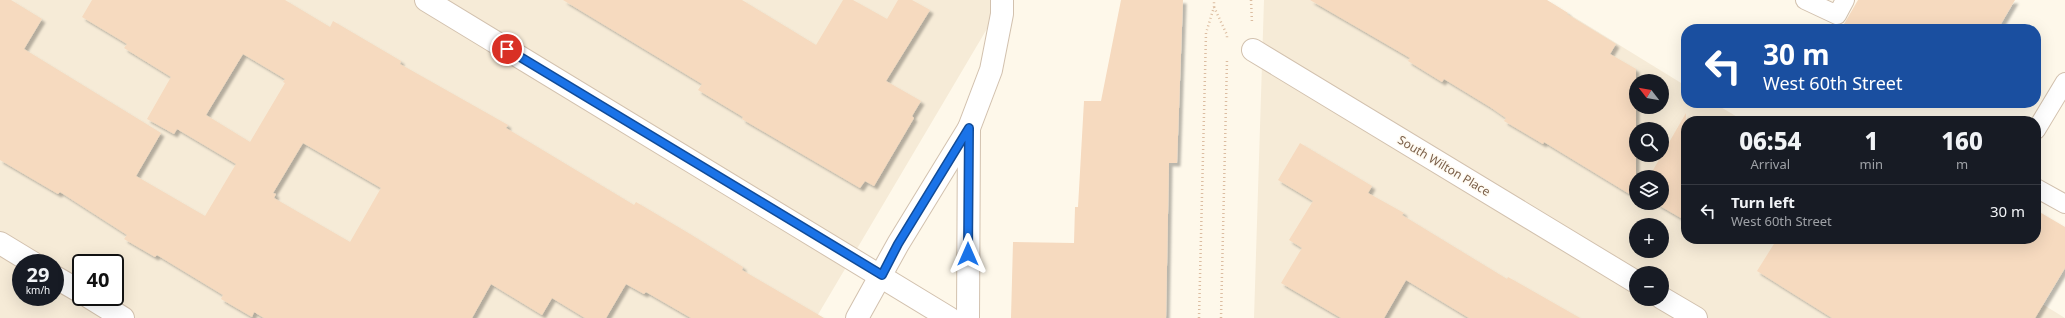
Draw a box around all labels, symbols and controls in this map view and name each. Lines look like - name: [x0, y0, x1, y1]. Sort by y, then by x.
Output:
- pin: [490, 32, 524, 66]
- text: 30 m: [1763, 35, 1830, 73]
- icon: arrive: [496, 38, 518, 60]
- icon: left: [1697, 40, 1749, 92]
- text: West 60th Street: [1763, 71, 1902, 95]
- north arrow: [1629, 74, 1669, 114]
- map controls: [1629, 74, 1669, 306]
- button: search: [1629, 122, 1669, 162]
- text: 06:54: [1739, 124, 1801, 157]
- text: 1: [1864, 124, 1878, 157]
- text: 160: [1941, 124, 1983, 157]
- street label: South Wilton Place: [1395, 131, 1494, 200]
- text: Arrival: [1750, 155, 1790, 173]
- text: min: [1860, 155, 1883, 173]
- text: m: [1956, 155, 1968, 173]
- button: layers: [1629, 170, 1669, 210]
- text: Turn left: [1731, 192, 1795, 212]
- icon: left: [1697, 200, 1719, 222]
- text: 30 m: [1990, 201, 2025, 221]
- text: West 60th Street: [1731, 212, 1832, 230]
- button: +: [1629, 218, 1669, 258]
- position arrow: [947, 233, 989, 275]
- speed limit sign: 40: [72, 254, 124, 306]
- text: 29: [27, 261, 49, 288]
- button: −: [1629, 266, 1669, 306]
- text: km/h: [26, 283, 50, 297]

